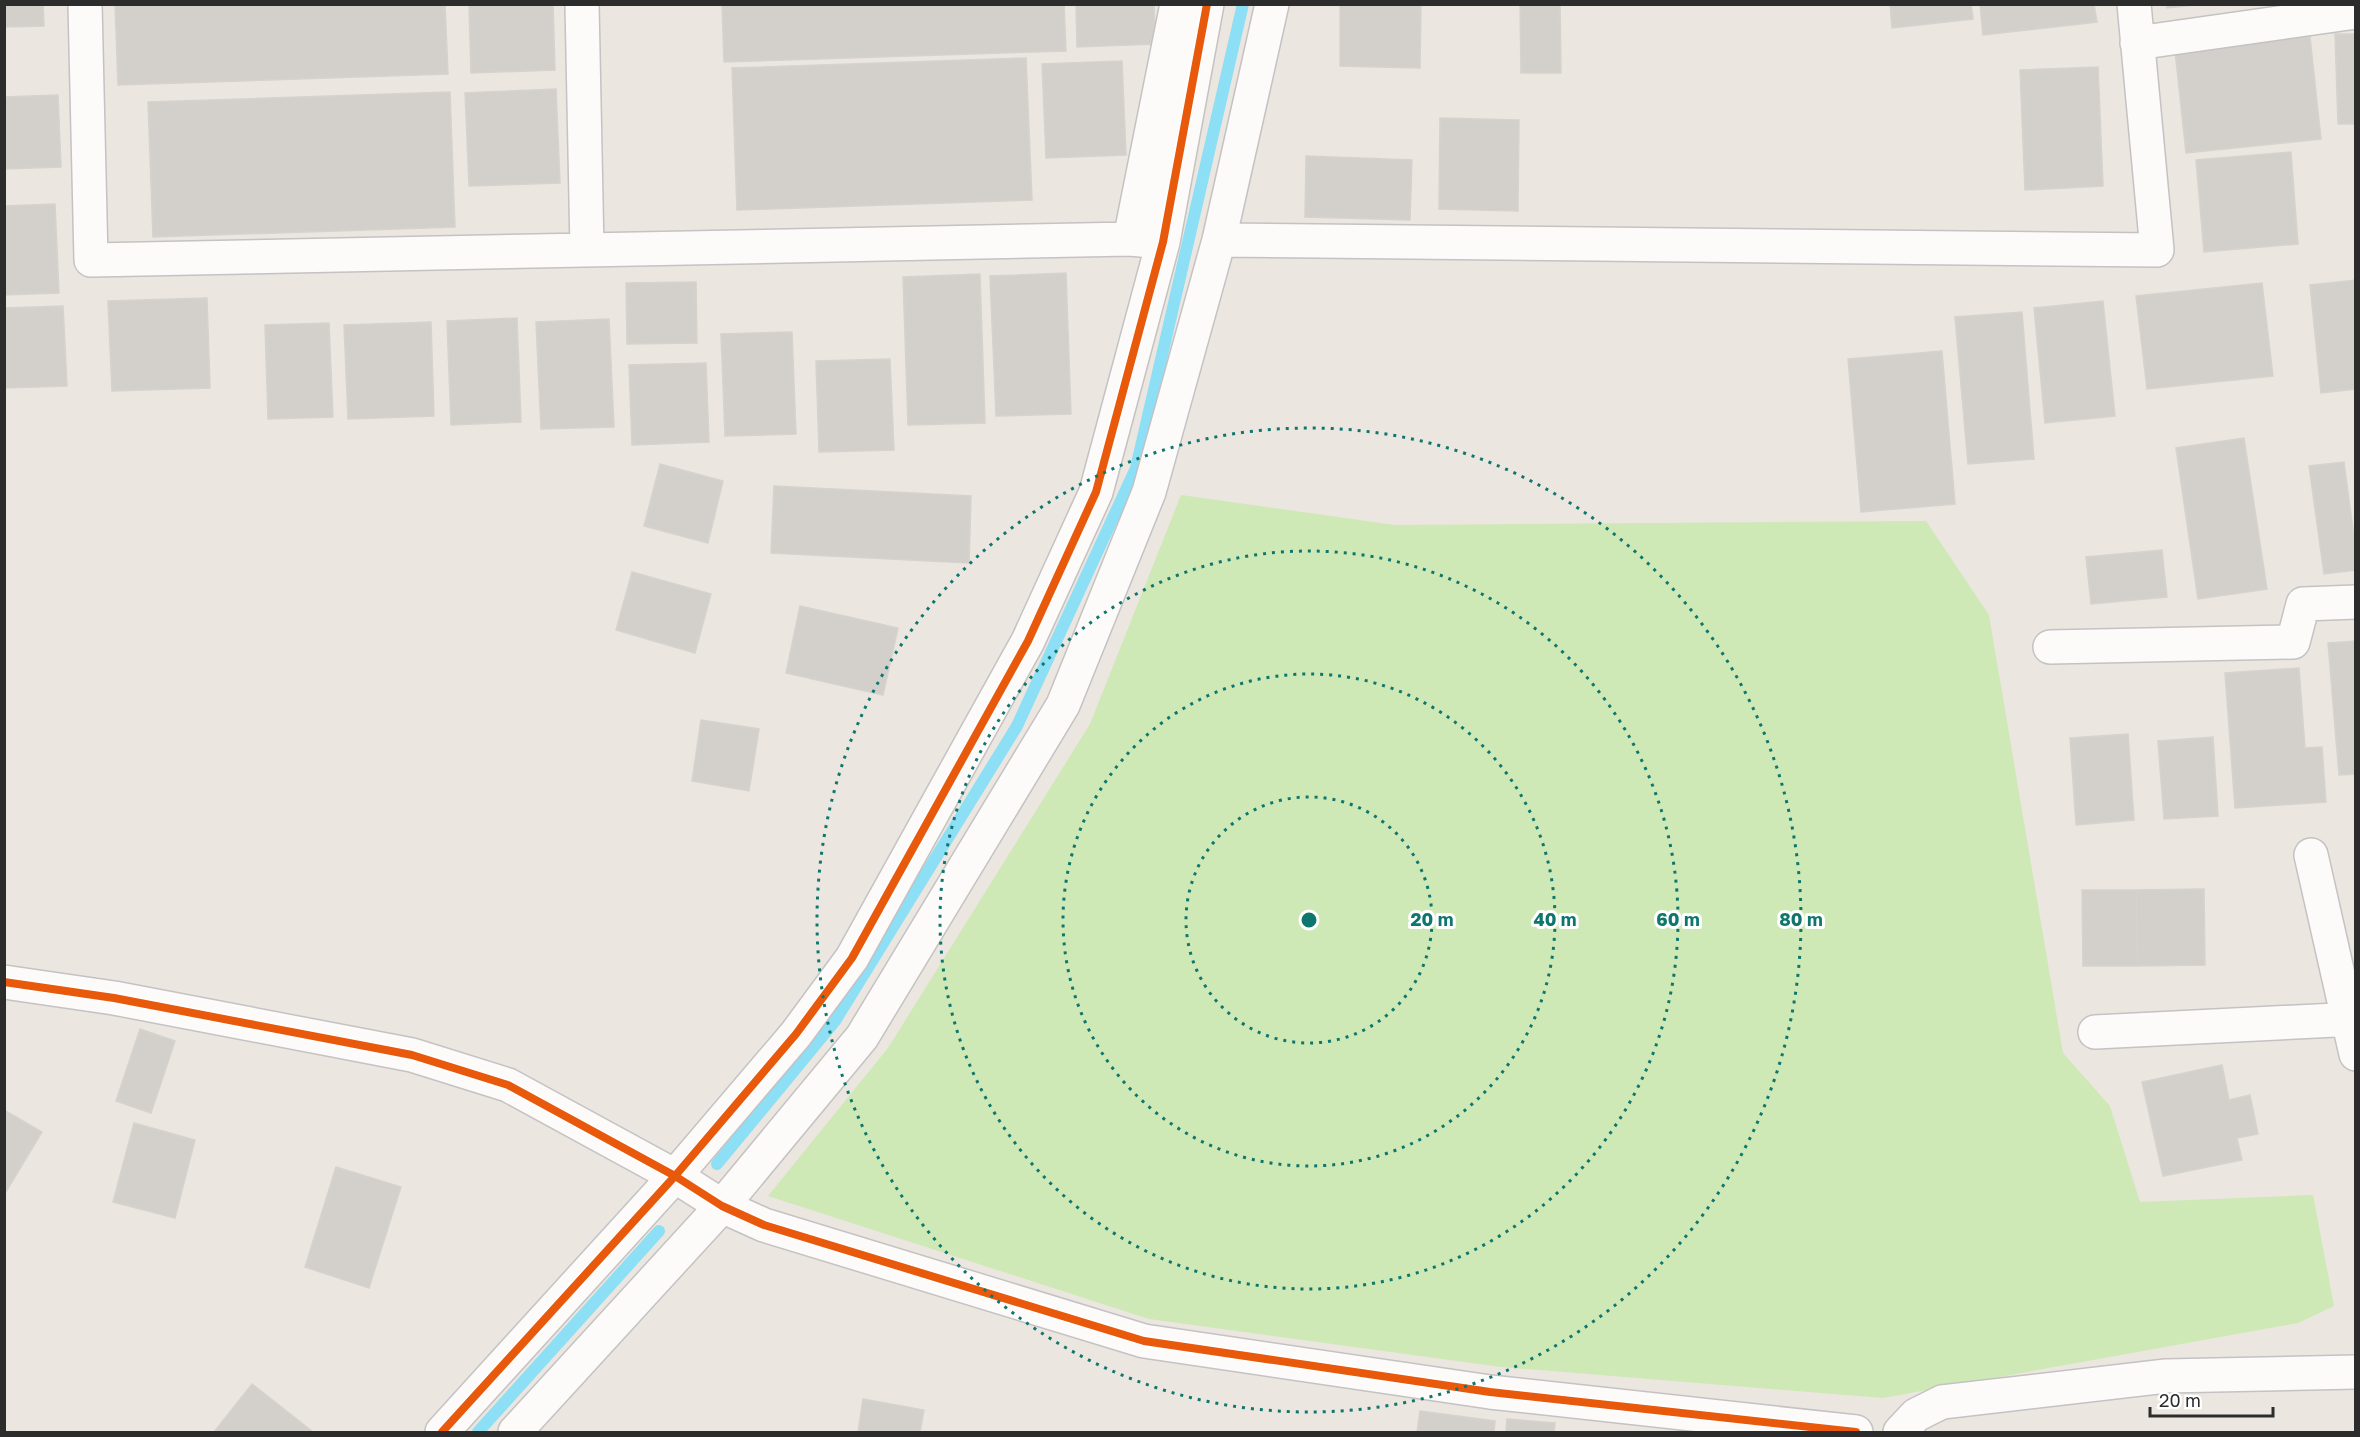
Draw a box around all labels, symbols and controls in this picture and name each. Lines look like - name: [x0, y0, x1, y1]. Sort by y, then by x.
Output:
- text: 20 m: [1411, 908, 1453, 930]
- text: 40 m: [1533, 908, 1577, 930]
- text: 60 m: [1656, 908, 1700, 930]
- text: 80 m: [1779, 908, 1823, 930]
- centre of rings: [1299, 910, 1319, 930]
- scale bar: [2150, 1380, 2273, 1418]
- text: 20 m: [2159, 1389, 2201, 1411]

